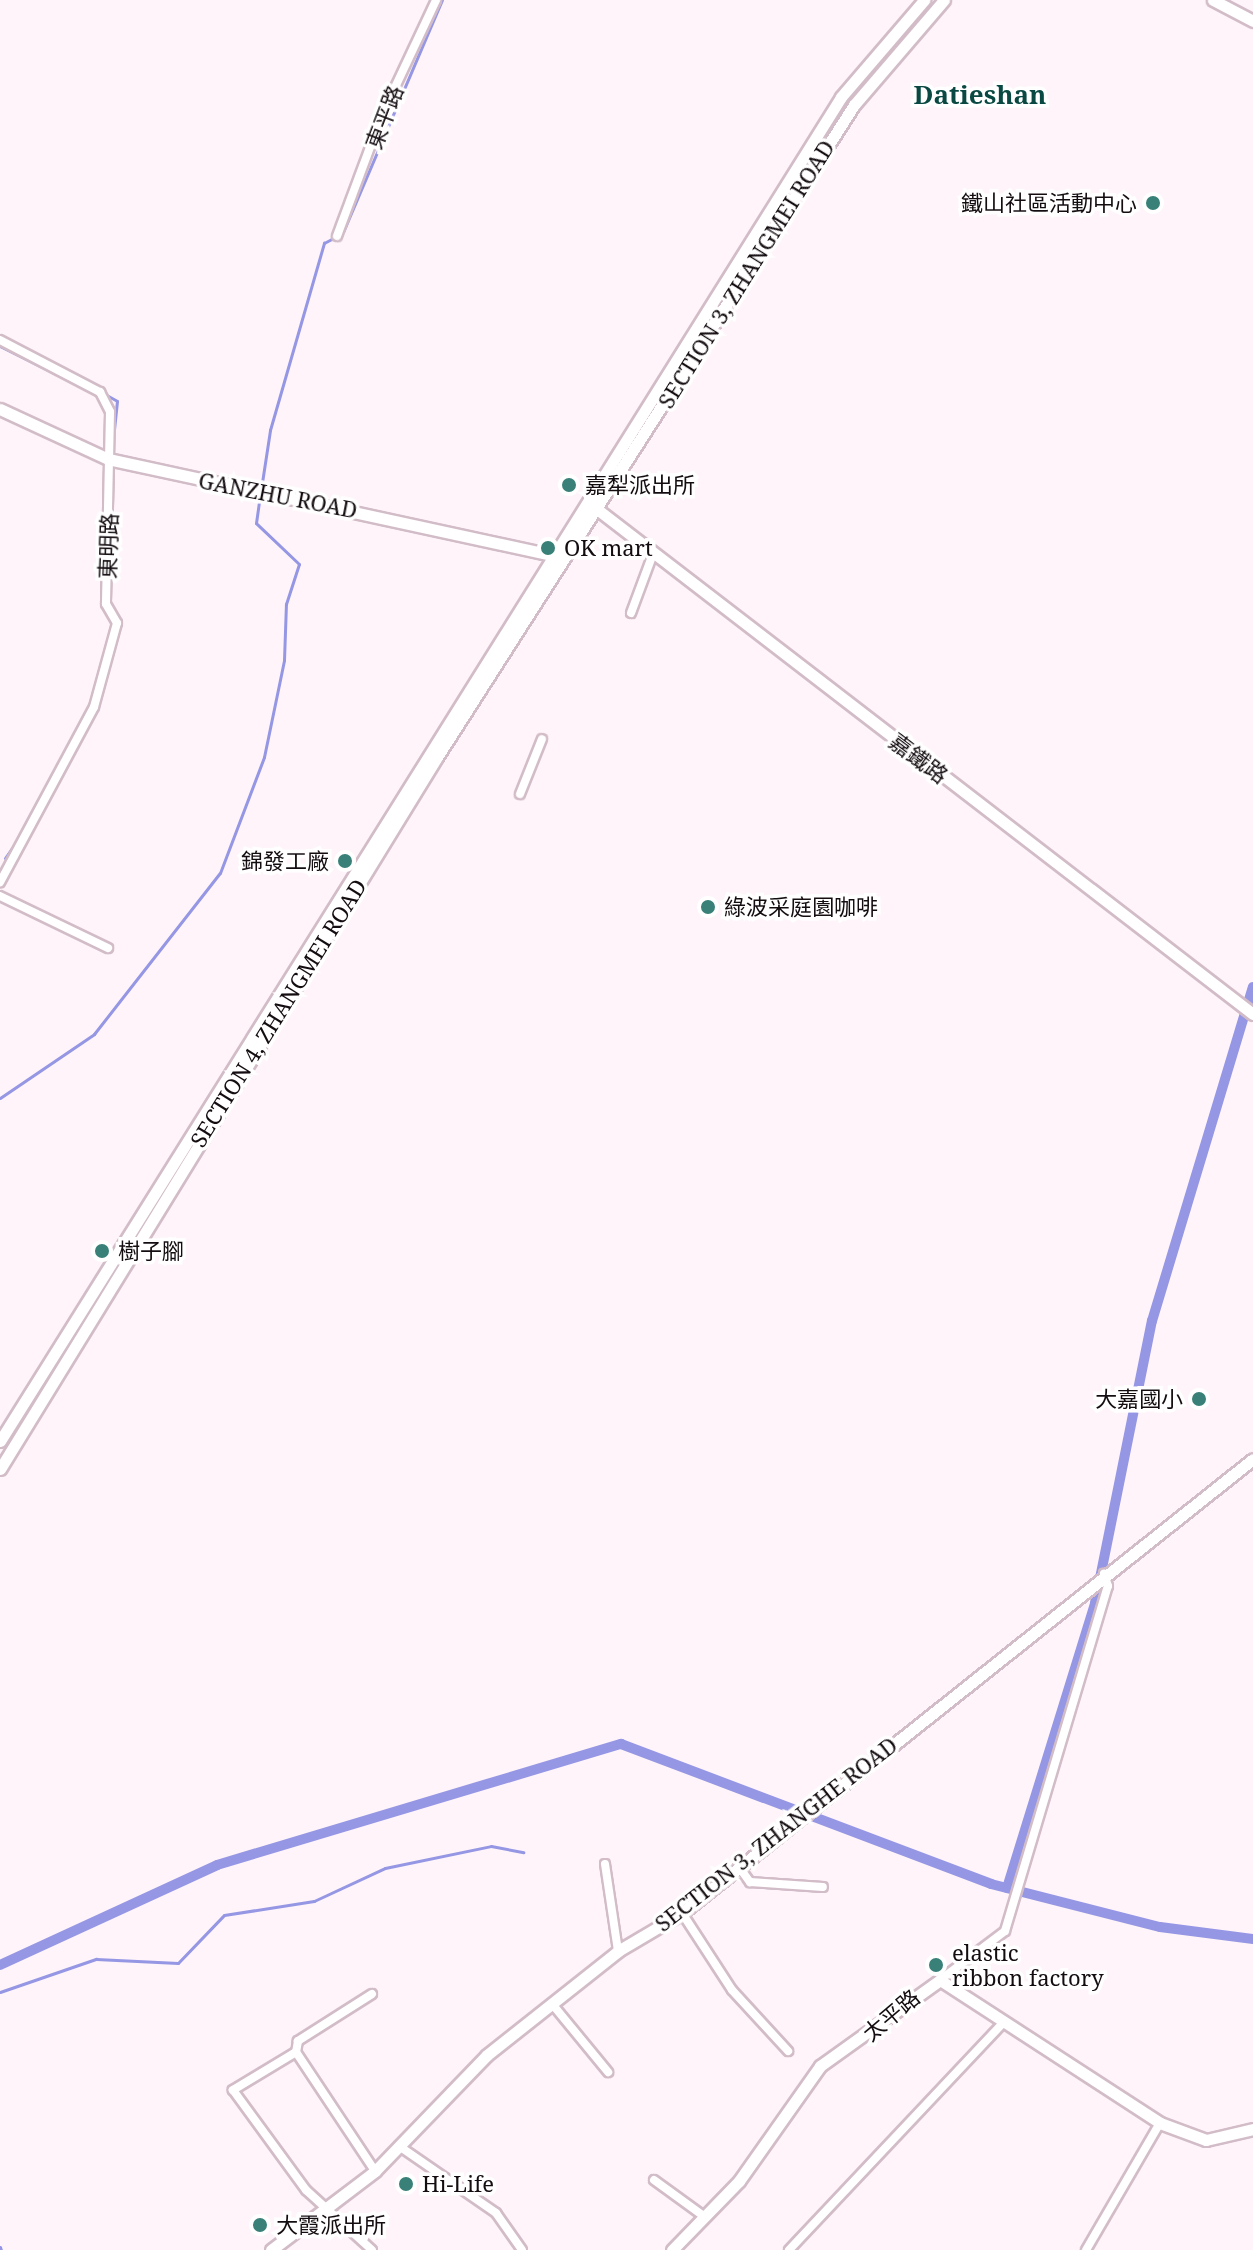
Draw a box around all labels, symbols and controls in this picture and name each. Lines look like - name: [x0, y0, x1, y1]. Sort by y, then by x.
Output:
- district label: Datieshan: [914, 79, 1046, 111]
- street label: 東平路: [360, 81, 408, 153]
- street label: SECTION 3, ZHANGMEI ROAD: [652, 135, 840, 413]
- place label: 鐵山社區活動中心: [961, 190, 1137, 216]
- marker: 鐵山社區活動中心: [1144, 194, 1162, 212]
- street label: GANZHU ROAD: [196, 467, 360, 523]
- place label: 嘉犁派出所: [585, 472, 695, 498]
- marker: 嘉犁派出所: [560, 476, 578, 494]
- street label: 東明路: [94, 513, 122, 579]
- place label: OK mart: [564, 535, 653, 561]
- marker: OK mart: [539, 539, 557, 557]
- street label: 嘉鐵路: [885, 728, 953, 788]
- place label: 錦發工廠: [241, 848, 329, 874]
- marker: 錦發工廠: [336, 852, 354, 870]
- street label: SECTION 4, ZHANGMEI ROAD: [184, 874, 372, 1152]
- place label: 綠波采庭園咖啡: [724, 894, 878, 920]
- marker: 綠波采庭園咖啡: [699, 898, 717, 916]
- place label: 樹子腳: [118, 1238, 184, 1264]
- marker: 樹子腳: [93, 1242, 111, 1260]
- place label: 大嘉國小: [1095, 1386, 1183, 1412]
- marker: 大嘉國小: [1190, 1390, 1208, 1408]
- street label: SECTION 3, ZHANGHE ROAD: [650, 1731, 902, 1937]
- place label: elastic ribbon factory: [952, 1939, 1104, 1990]
- marker: elastic ribbon factory: [927, 1956, 945, 1974]
- street label: 太平路: [857, 1984, 925, 2046]
- place label: Hi-Life: [422, 2171, 494, 2197]
- marker: Hi-Life: [397, 2175, 415, 2193]
- place label: 大霞派出所: [276, 2212, 386, 2238]
- marker: 大霞派出所: [251, 2216, 269, 2234]

